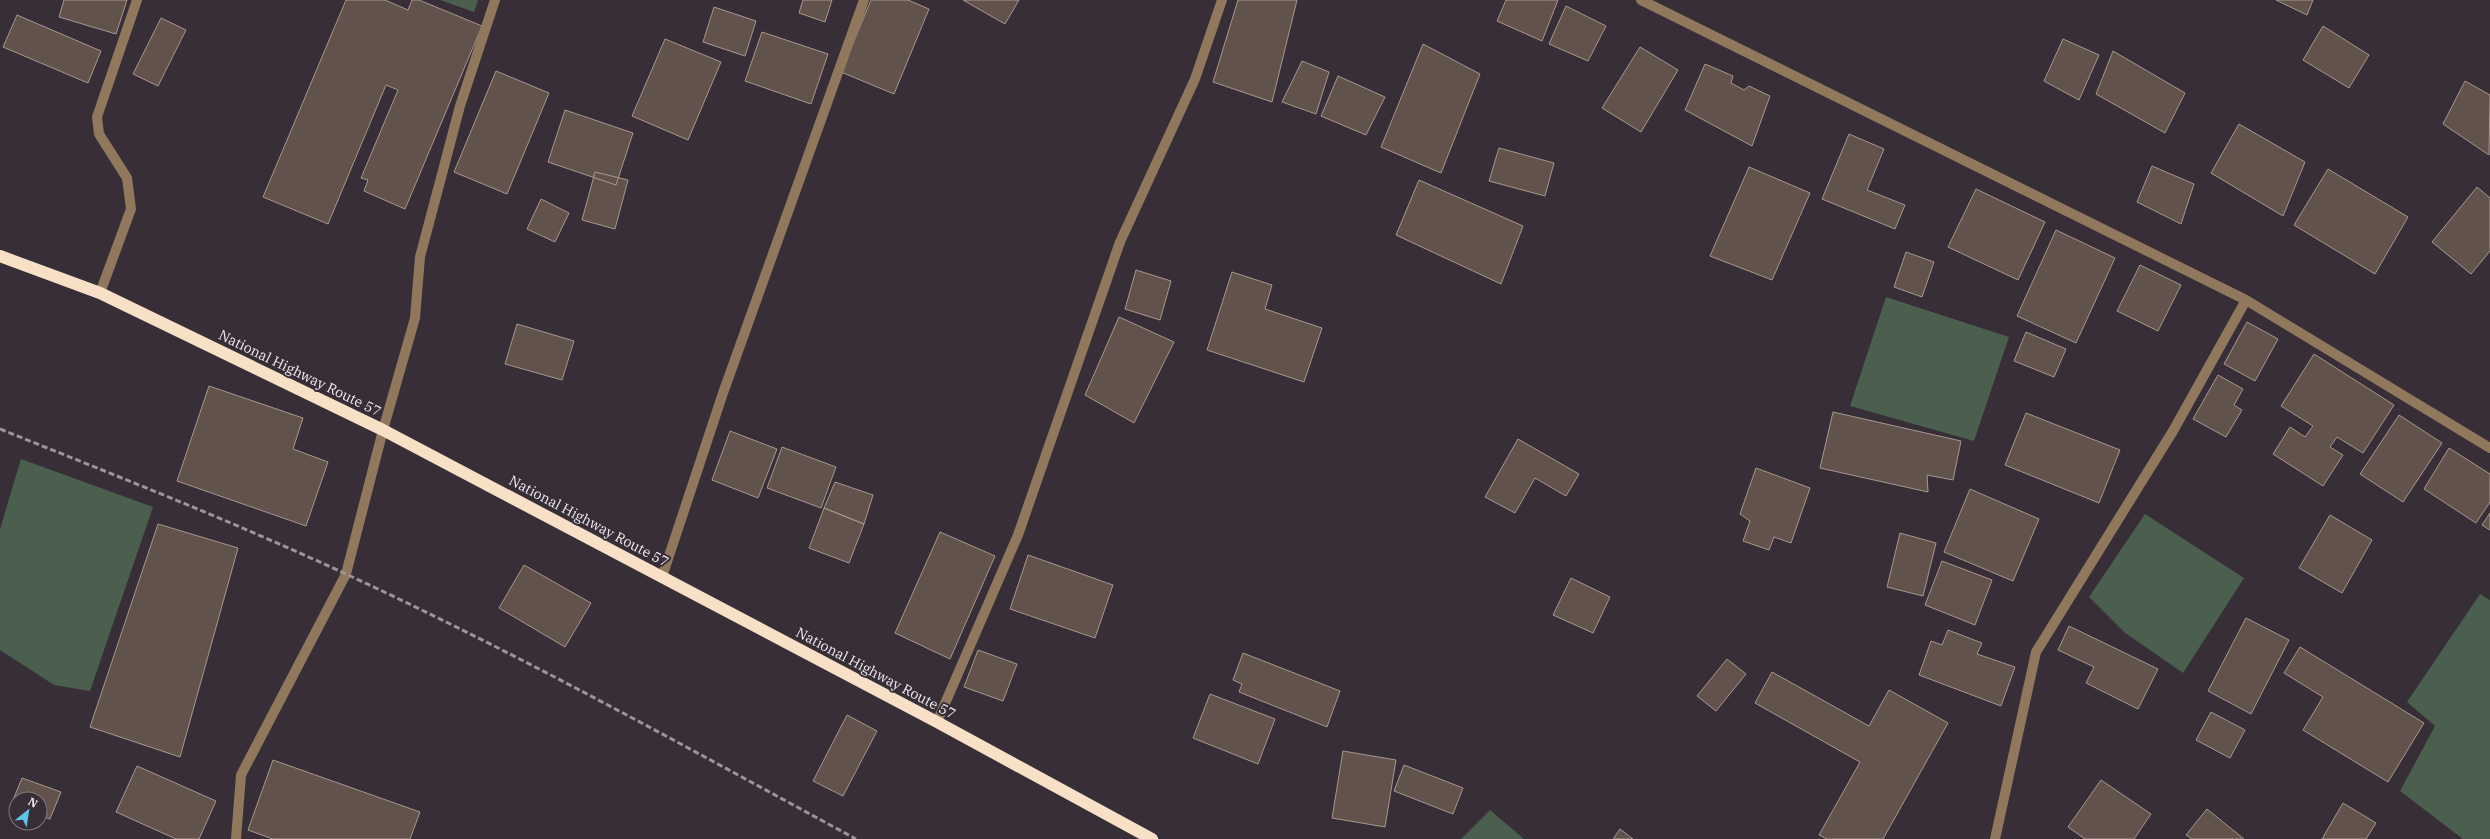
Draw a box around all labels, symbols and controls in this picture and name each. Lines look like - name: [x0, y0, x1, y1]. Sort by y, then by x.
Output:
- street label: National Highway Route 57: [216, 326, 384, 420]
- street label: National Highway Route 57: [506, 471, 672, 571]
- street label: National Highway Route 57: [793, 623, 959, 723]
- north arrow: [8, 791, 48, 831]
- text: N: [26, 794, 41, 811]

